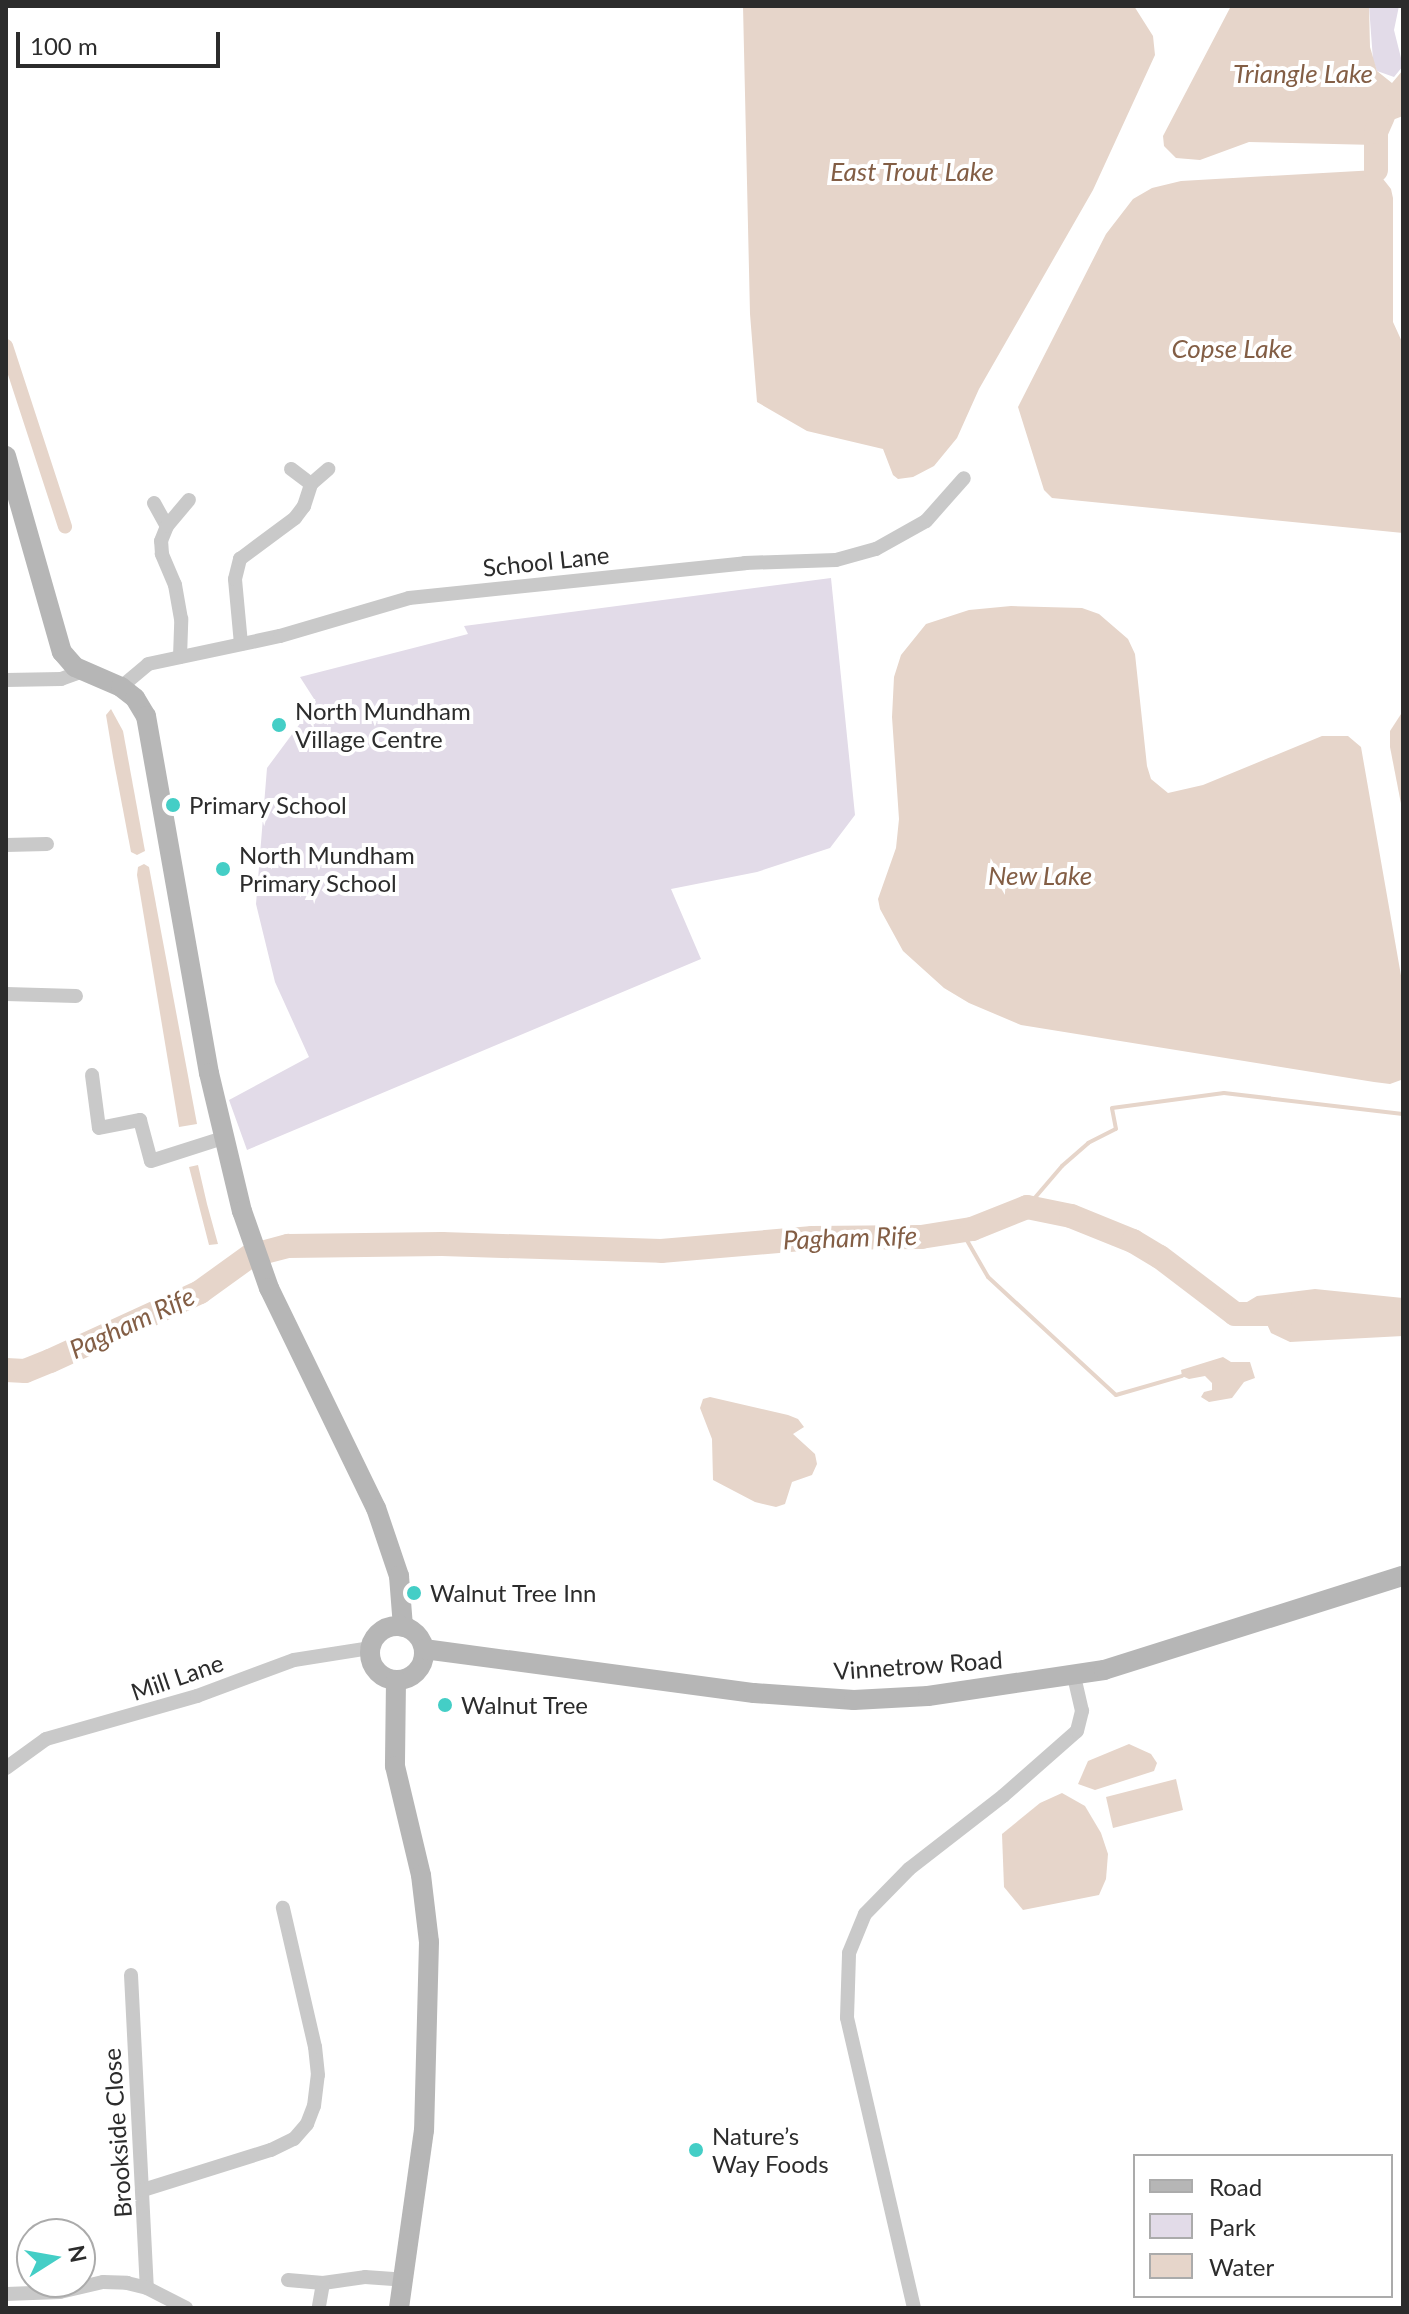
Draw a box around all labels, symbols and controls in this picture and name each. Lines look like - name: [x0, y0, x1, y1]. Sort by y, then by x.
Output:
- scale bar: [20, 16, 224, 66]
- text: 100 m: [30, 31, 98, 60]
- water label: Triangle Lake: [1233, 58, 1373, 90]
- water label: East Trout Lake: [830, 156, 994, 188]
- water label: Copse Lake: [1171, 333, 1293, 365]
- street label: School Lane: [481, 540, 611, 582]
- place label: North Mundham Village Centre: [295, 697, 471, 753]
- marker: North Mundham Village Centre: [270, 716, 288, 734]
- place label: Primary School: [189, 791, 347, 819]
- marker: Primary School: [164, 796, 182, 814]
- place label: North Mundham Primary School: [239, 841, 415, 897]
- marker: North Mundham Primary School: [214, 860, 232, 878]
- water label: New Lake: [988, 860, 1092, 892]
- water label: Pagham Rife: [782, 1220, 918, 1256]
- water label: Pagham Rife: [65, 1280, 199, 1366]
- place label: Walnut Tree Inn: [430, 1579, 597, 1607]
- marker: Walnut Tree Inn: [405, 1584, 423, 1602]
- street label: Vinnetrow Road: [832, 1645, 1004, 1685]
- street label: Mill Lane: [127, 1648, 227, 1706]
- place label: Walnut Tree: [461, 1691, 589, 1719]
- marker: Walnut Tree: [436, 1696, 454, 1714]
- street label: Brookside Close: [97, 2047, 137, 2219]
- place label: Nature’s Way Foods: [712, 2122, 829, 2178]
- marker: Nature’s Way Foods: [687, 2141, 705, 2159]
- legend: [1133, 2154, 1393, 2298]
- text: Road: [1209, 2172, 1262, 2201]
- text: Park: [1209, 2212, 1256, 2241]
- north arrow: [16, 2218, 96, 2298]
- text: N: [63, 2243, 93, 2265]
- text: Water: [1209, 2252, 1274, 2281]

